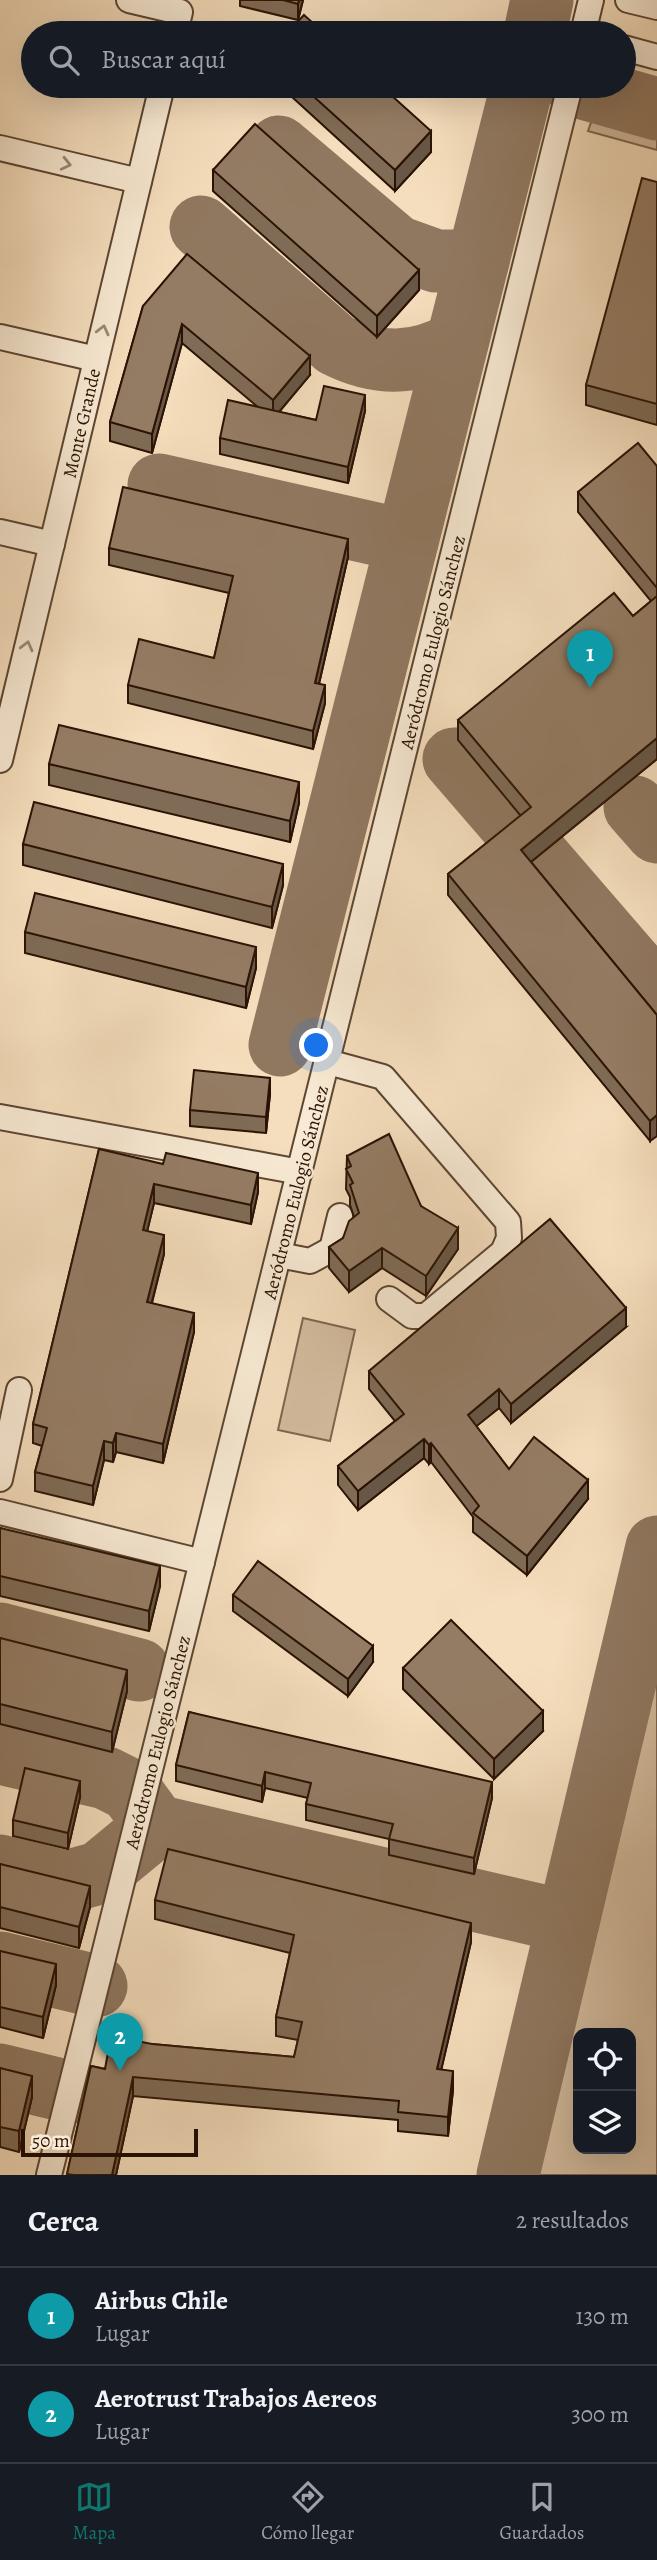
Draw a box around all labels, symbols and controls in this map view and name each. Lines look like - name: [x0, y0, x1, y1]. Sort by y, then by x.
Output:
- search box: [21, 21, 636, 98]
- icon: search: [45, 41, 83, 79]
- text: Buscar aquí: [101, 42, 226, 77]
- one-way arrow: [60, 155, 72, 170]
- one-way arrow: [95, 324, 110, 336]
- street label: Monte Grande: [57, 366, 107, 480]
- street label: Aeródromo Eulogio Sánchez: [394, 533, 472, 753]
- pin: 1: [567, 630, 613, 688]
- one-way arrow: [19, 640, 34, 652]
- your location: [299, 1028, 333, 1062]
- street label: Aeródromo Eulogio Sánchez: [257, 1083, 335, 1303]
- street label: Aeródromo Eulogio Sánchez: [119, 1633, 197, 1853]
- pin: 2: [97, 2013, 143, 2071]
- map controls: [573, 2028, 636, 2154]
- button: locate: [573, 2028, 636, 2091]
- button: layers: [573, 2091, 636, 2154]
- scale bar: [21, 2126, 198, 2158]
- text: 50 m: [32, 2128, 70, 2154]
- text: Cerca: [28, 2201, 99, 2241]
- text: 2 resultados: [516, 2205, 629, 2236]
- text: Airbus Chile: [95, 2283, 228, 2318]
- text: 1: [47, 2301, 55, 2332]
- text: 130 m: [576, 2301, 629, 2332]
- text: Lugar: [95, 2318, 150, 2349]
- text: Aerotrust Trabajos Aereos: [95, 2381, 377, 2416]
- text: 2: [45, 2399, 57, 2430]
- text: 300 m: [571, 2399, 629, 2430]
- text: Lugar: [95, 2416, 150, 2447]
- tab: Mapa: [73, 2478, 116, 2546]
- tab: Cómo llegar: [261, 2478, 354, 2546]
- tab: Guardados: [500, 2478, 584, 2546]

